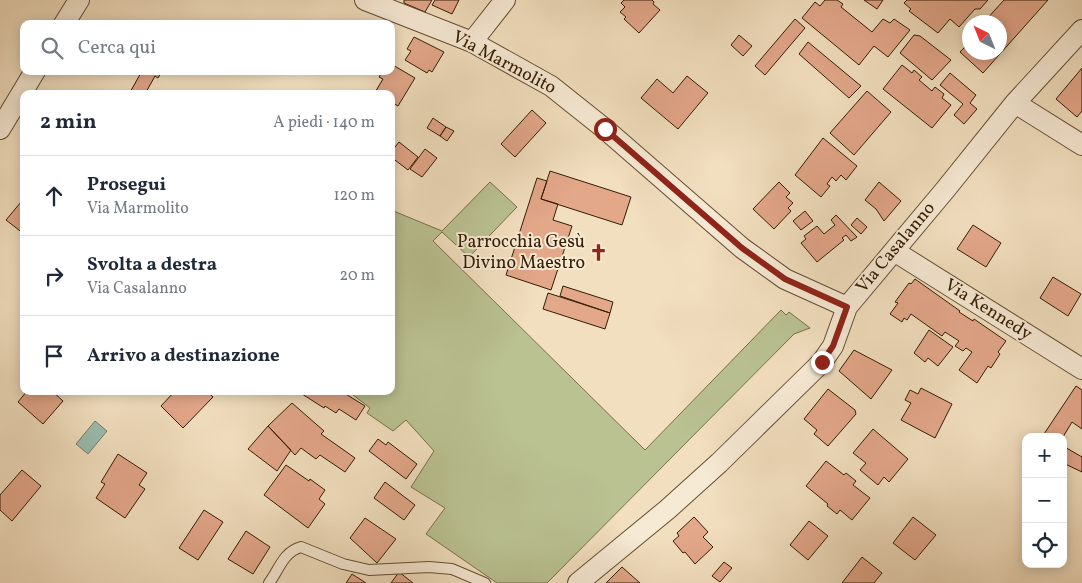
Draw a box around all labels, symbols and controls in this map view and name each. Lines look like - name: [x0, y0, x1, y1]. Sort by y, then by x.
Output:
- north arrow: [962, 15, 1007, 60]
- search box: [20, 20, 395, 75]
- street label: Via Marmolito: [448, 25, 560, 101]
- icon: search: [38, 34, 66, 62]
- text: Cerca qui: [78, 35, 156, 61]
- text: 2 min: [40, 108, 97, 137]
- text: A piedi · 140 m: [273, 112, 375, 134]
- route start: [594, 118, 617, 141]
- text: Prosegui: [87, 172, 166, 198]
- icon: ahead: [40, 182, 68, 210]
- text: 120 m: [333, 185, 375, 207]
- street label: Via Casalanno: [850, 197, 942, 299]
- text: Via Marmolito: [87, 198, 189, 220]
- place label: Parrocchia Gesù Divino Maestro: [457, 230, 585, 276]
- church icon: Parrocchia Gesù Divino Maestro: [589, 242, 609, 262]
- text: Svolta a destra: [87, 252, 217, 278]
- icon: right: [40, 262, 68, 290]
- text: 20 m: [340, 265, 375, 287]
- street label: Via Kennedy: [939, 273, 1037, 347]
- text: Via Casalanno: [87, 278, 187, 300]
- icon: arrive: [40, 342, 68, 370]
- text: Arrivo a destinazione: [87, 343, 280, 369]
- route end: [811, 351, 834, 374]
- map controls: [1022, 433, 1067, 568]
- button: +: [1022, 433, 1067, 478]
- button: −: [1022, 478, 1067, 523]
- button: locate: [1022, 523, 1067, 568]

